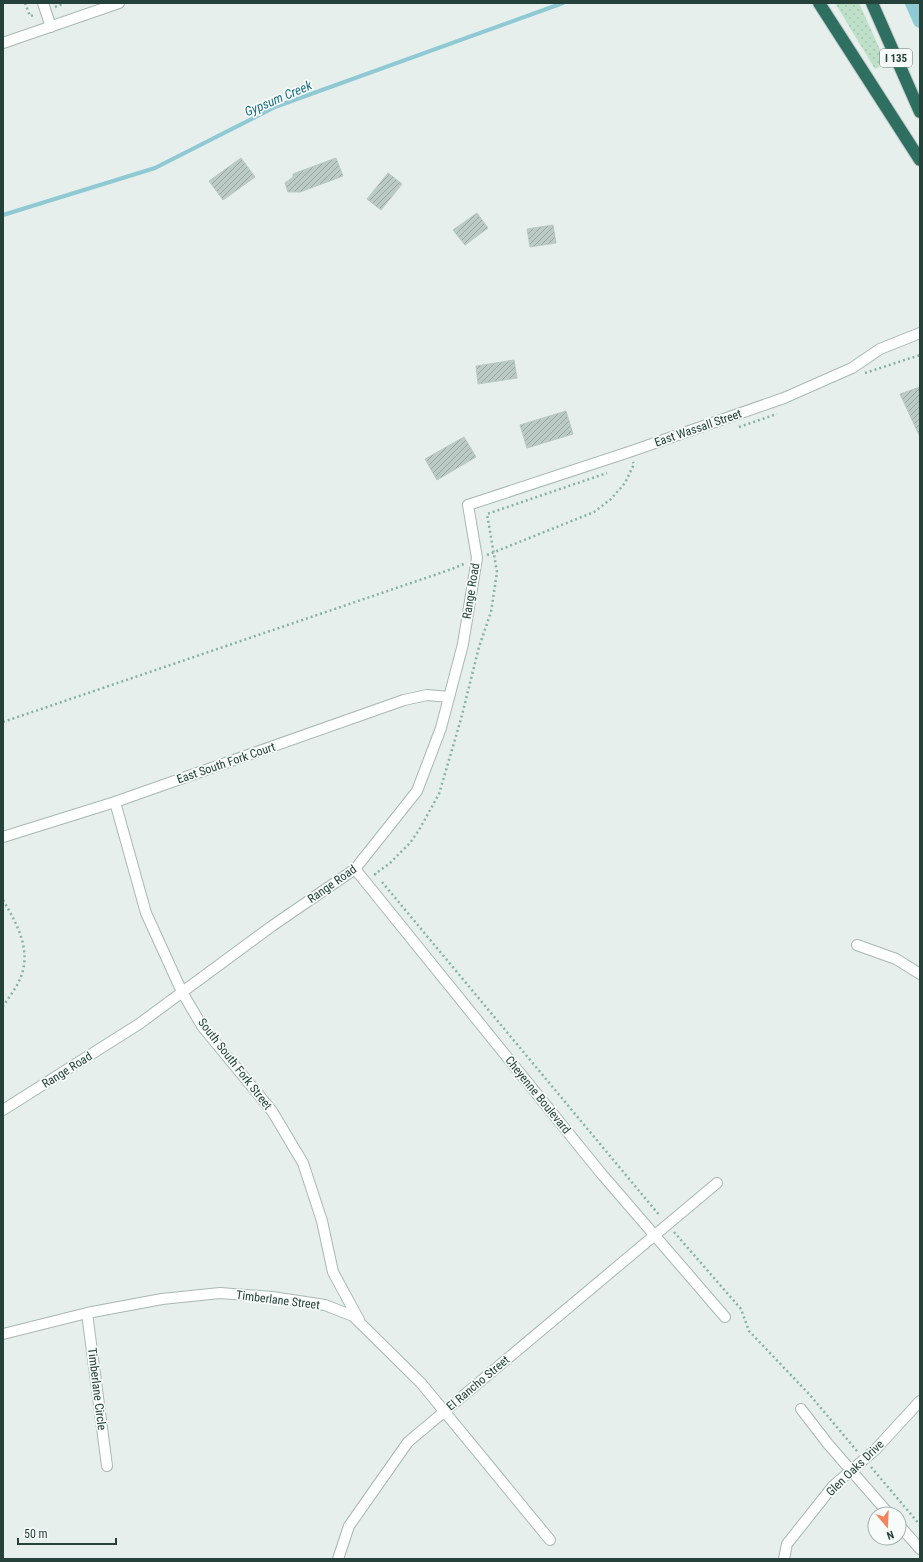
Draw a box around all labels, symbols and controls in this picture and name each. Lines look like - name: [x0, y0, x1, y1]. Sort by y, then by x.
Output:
- road number: I 135: [880, 49, 912, 67]
- water label: Gypsum Creek: [242, 77, 314, 119]
- street label: East Wassall Street: [653, 406, 744, 449]
- street label: Range Road: [460, 562, 482, 620]
- street label: East South Fork Court: [175, 739, 278, 786]
- street label: Range Road: [305, 862, 359, 906]
- street label: South South Fork Street: [195, 1016, 275, 1113]
- street label: Range Road: [39, 1049, 95, 1091]
- street label: Cheyenne Boulevard: [502, 1053, 574, 1137]
- street label: Timberlane Street: [235, 1288, 321, 1312]
- street label: Timberlane Circle: [85, 1347, 109, 1431]
- street label: El Rancho Street: [444, 1352, 513, 1413]
- street label: Glen Oaks Drive: [823, 1437, 887, 1499]
- north arrow: [867, 1506, 907, 1546]
- scale bar: [18, 1520, 116, 1546]
- text: 50 m: [24, 1527, 48, 1541]
- text: N: [885, 1528, 895, 1542]

